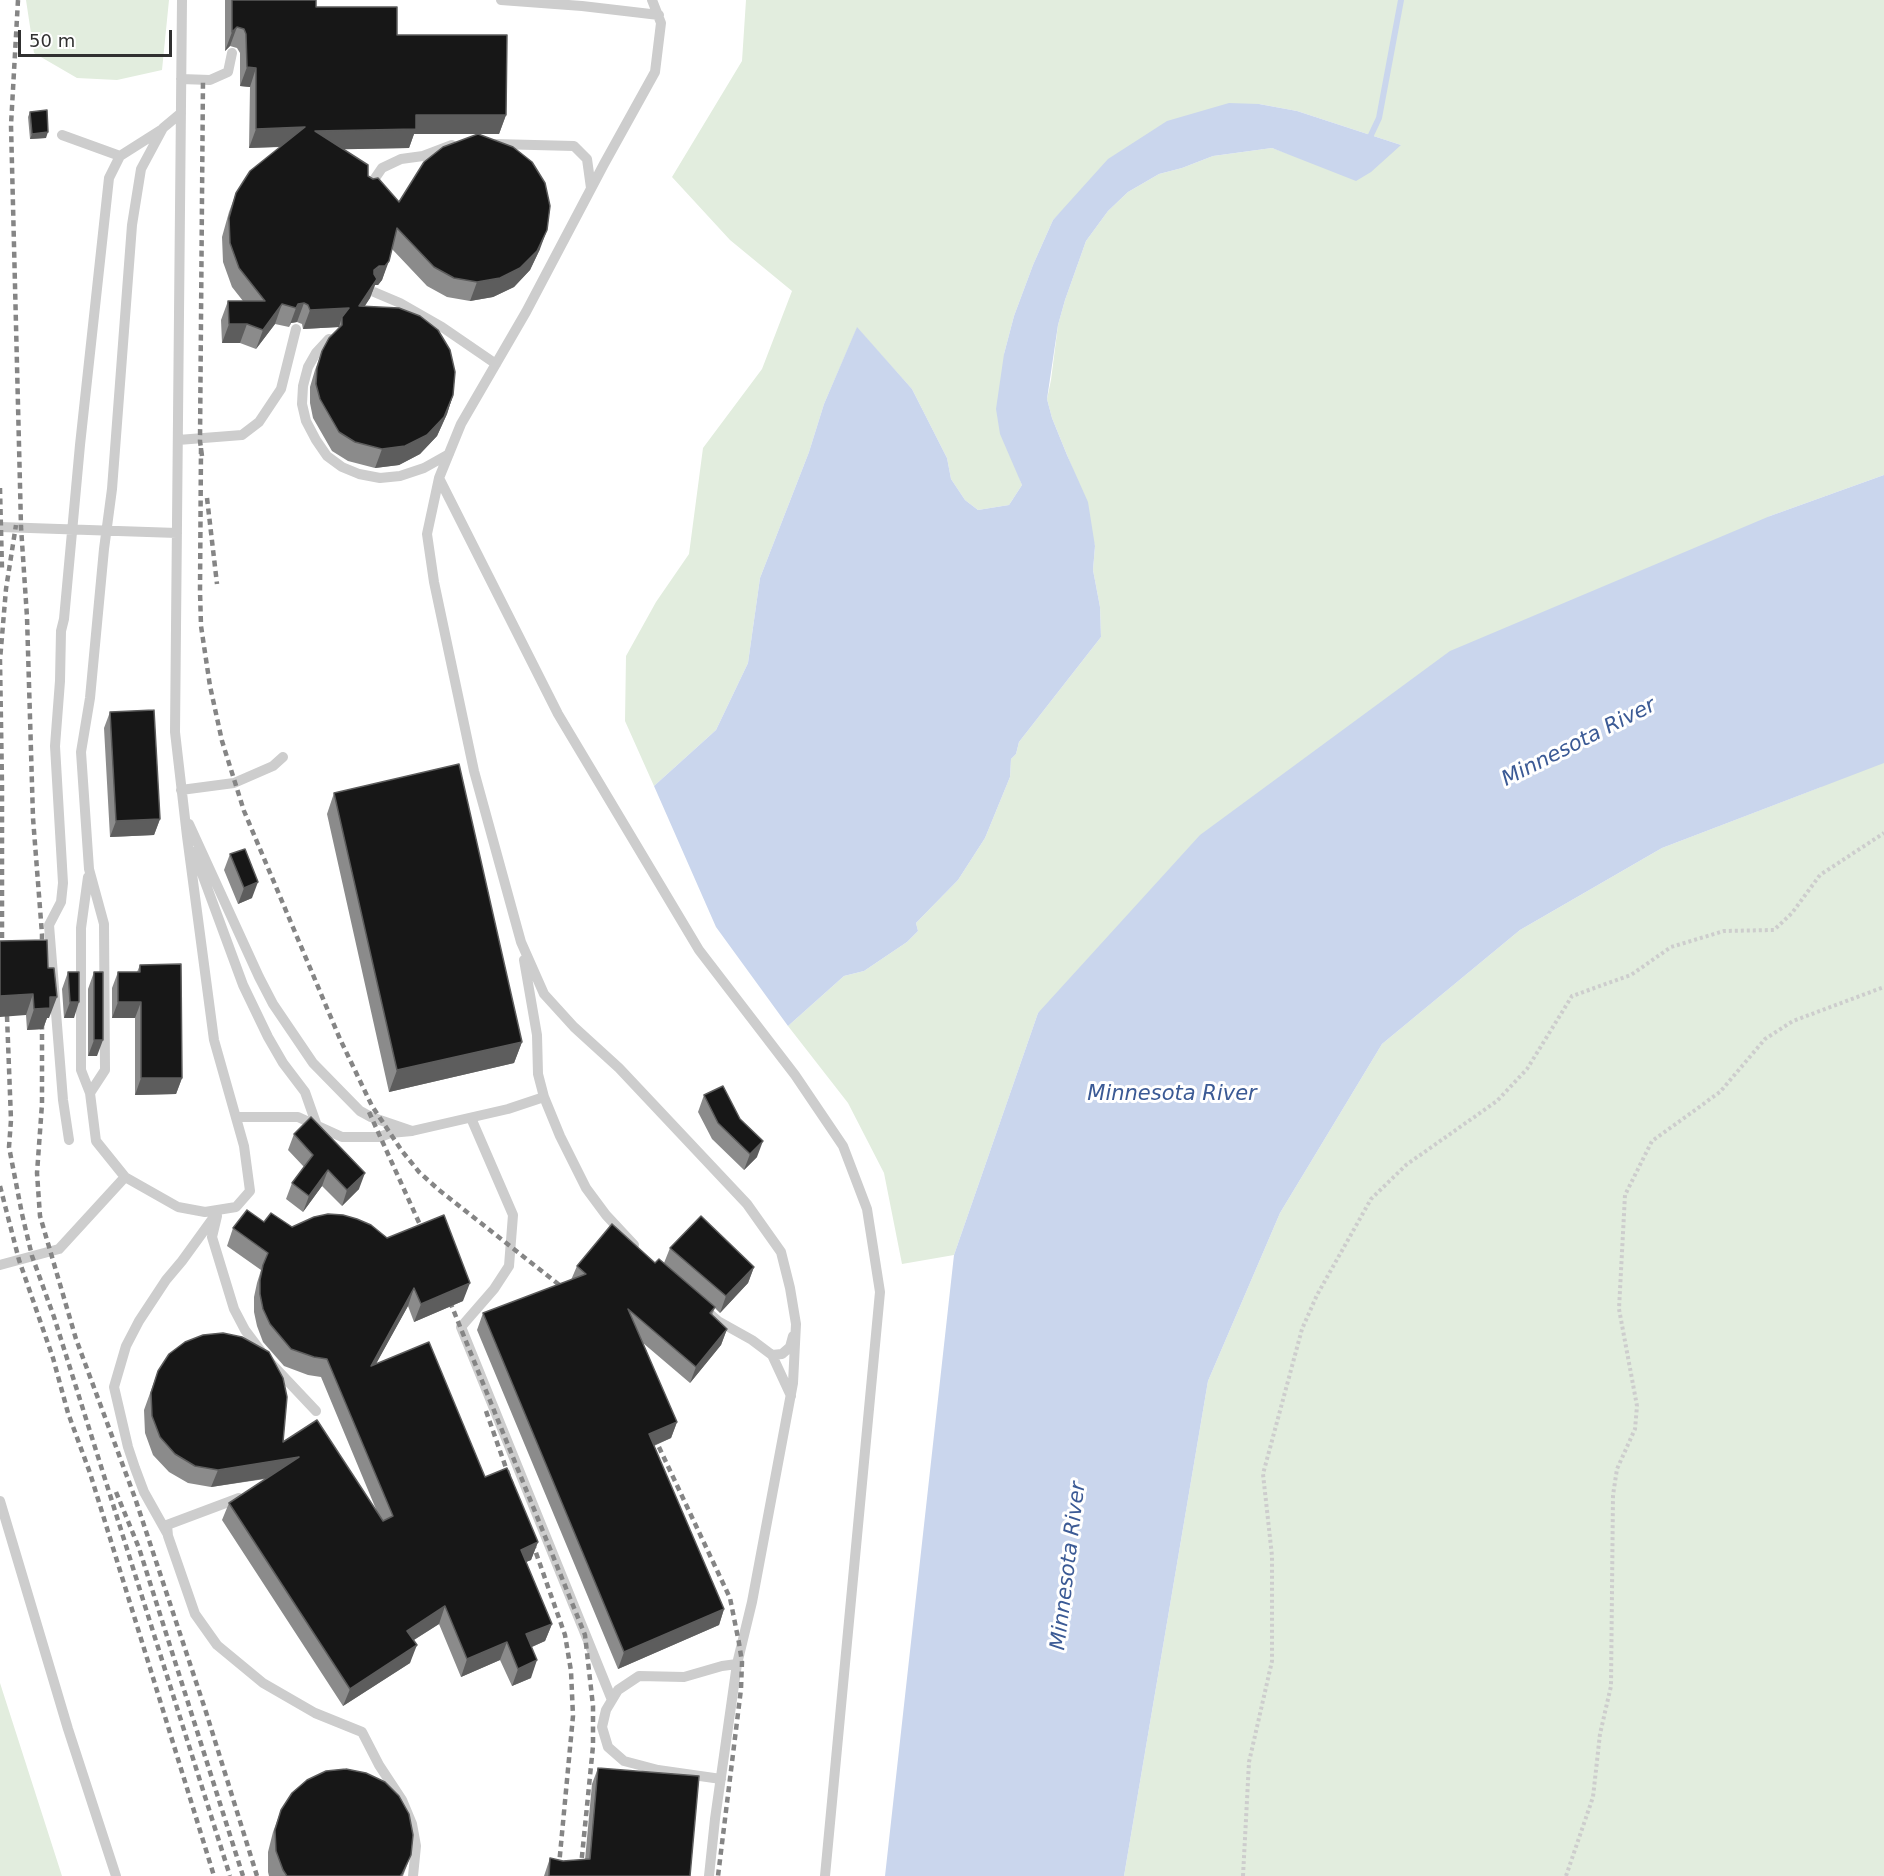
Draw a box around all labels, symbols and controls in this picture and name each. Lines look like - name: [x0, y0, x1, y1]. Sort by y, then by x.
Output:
- scale bar: [21, 18, 176, 56]
- text: 50 m: [29, 30, 75, 51]
- water label: Minnesota River: [1498, 693, 1660, 793]
- water label: Minnesota River: [1087, 1082, 1257, 1108]
- water label: Minnesota River: [1046, 1480, 1092, 1652]

